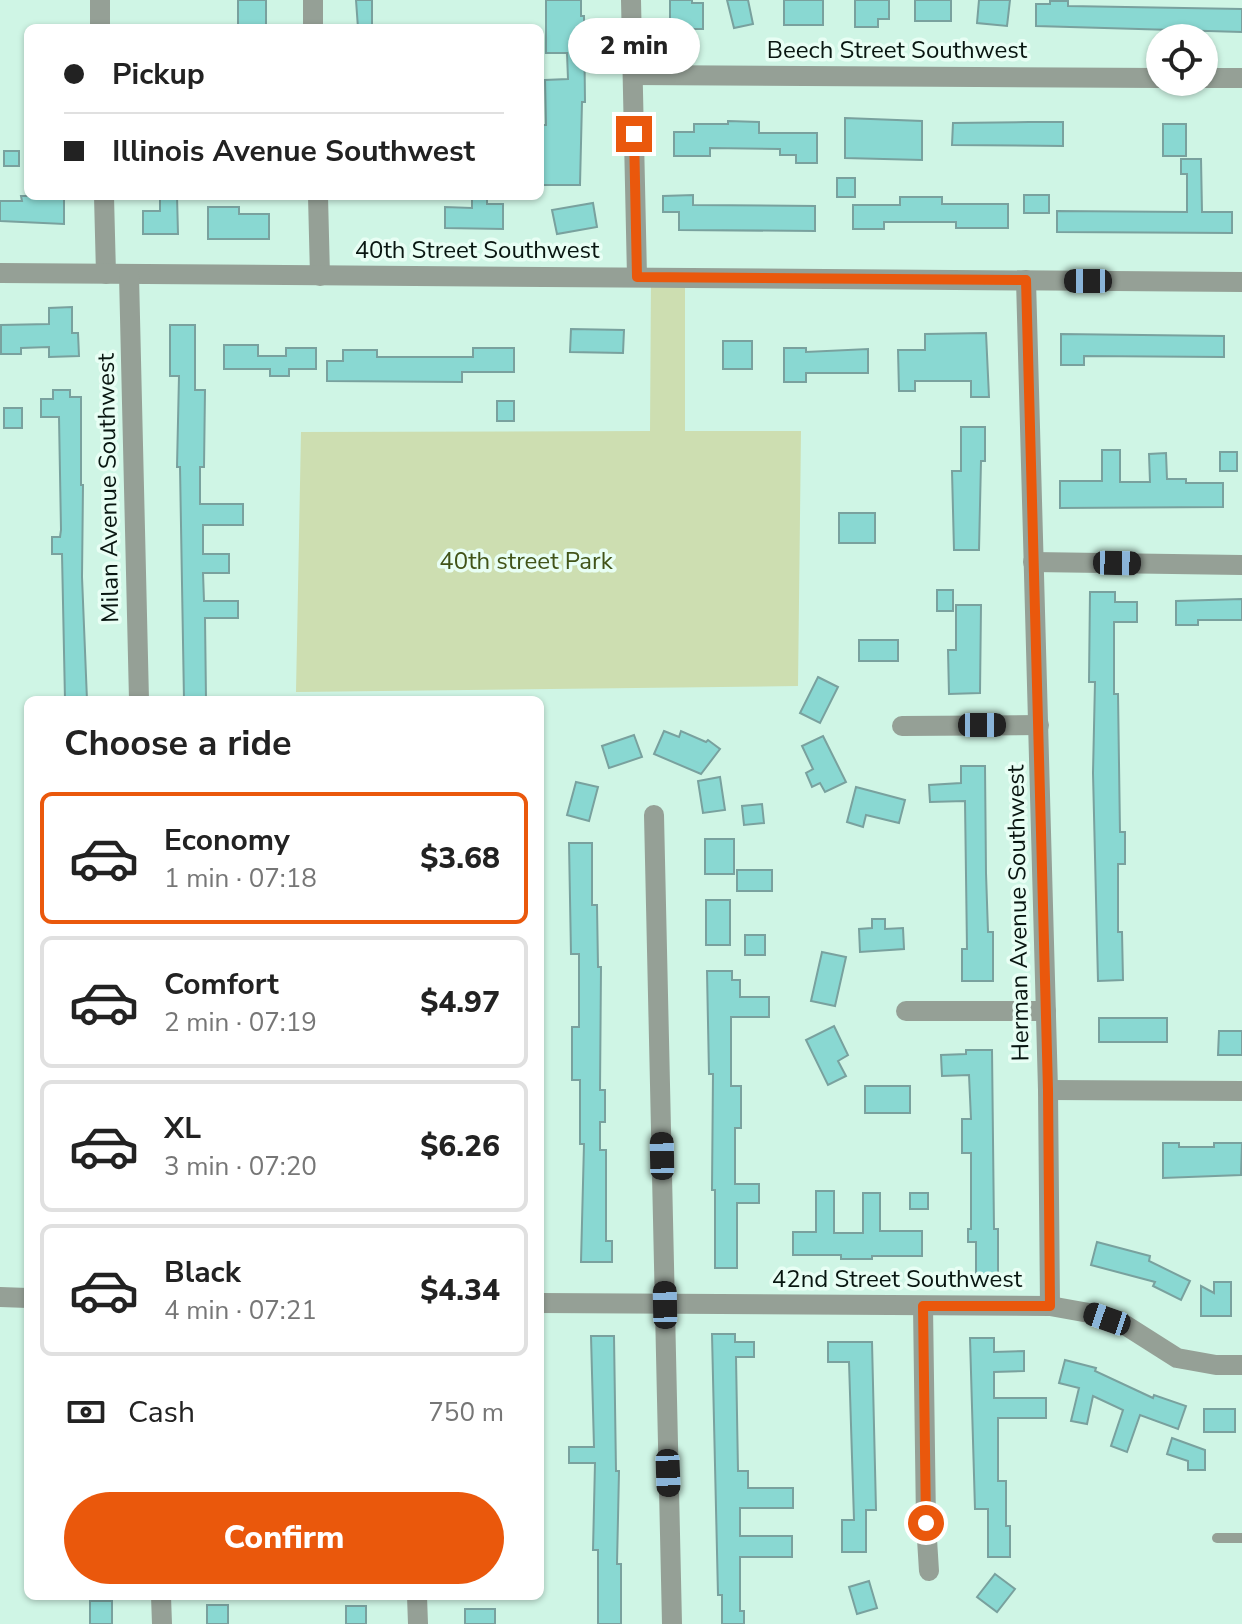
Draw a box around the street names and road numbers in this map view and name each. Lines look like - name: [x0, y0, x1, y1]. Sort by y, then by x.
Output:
- street label: Beech Street Southwest: [767, 34, 1028, 66]
- street label: 40th Street Southwest: [355, 234, 600, 266]
- street label: Milan Avenue Southwest: [90, 352, 126, 623]
- street label: Herman Avenue Southwest: [999, 764, 1037, 1062]
- street label: 42nd Street Southwest: [772, 1263, 1023, 1295]

